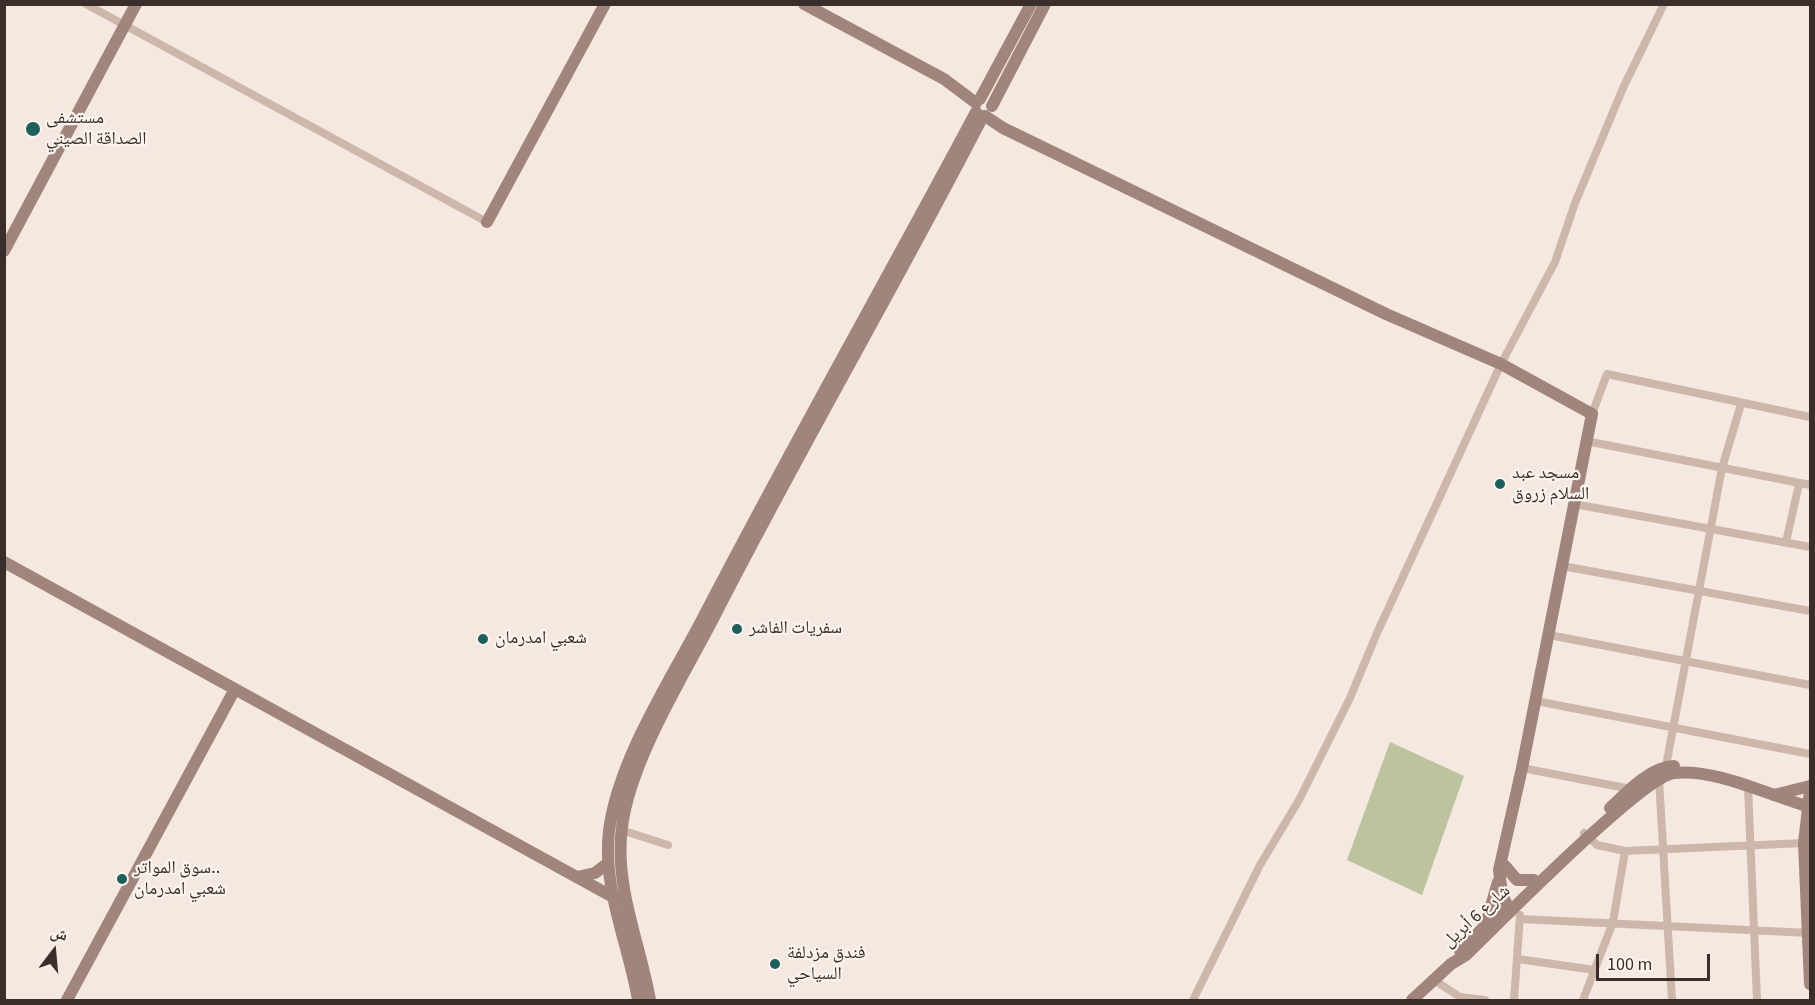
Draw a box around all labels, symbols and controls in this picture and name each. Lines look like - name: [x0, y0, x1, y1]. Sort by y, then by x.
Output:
- place label: مستشفى الصداقة الصيني: [46, 108, 146, 150]
- marker: مستشفى الصداقة الصيني: [24, 120, 42, 138]
- place label: مسجد عبد السلام زروق: [1512, 463, 1589, 506]
- marker: مسجد عبد السلام زروق: [1493, 477, 1507, 491]
- place label: سفريات الفاشر: [749, 618, 842, 640]
- marker: سفريات الفاشر: [730, 622, 744, 636]
- place label: شعبي امدرمان: [495, 628, 587, 650]
- marker: شعبي امدرمان: [476, 632, 490, 646]
- place label: سوق المواتر.. شعبي امدرمان: [134, 858, 226, 900]
- marker: سوق المواتر.. شعبي امدرمان: [115, 872, 129, 886]
- street label: شارع 6 أبريل: [1439, 881, 1515, 953]
- north arrow: [24, 921, 84, 981]
- text: ش: [48, 921, 70, 947]
- scale bar: [1599, 942, 1713, 980]
- place label: فندق مزدلفة السياحي: [787, 943, 865, 986]
- text: 100 m: [1607, 952, 1652, 977]
- marker: فندق مزدلفة السياحي: [768, 957, 782, 971]

